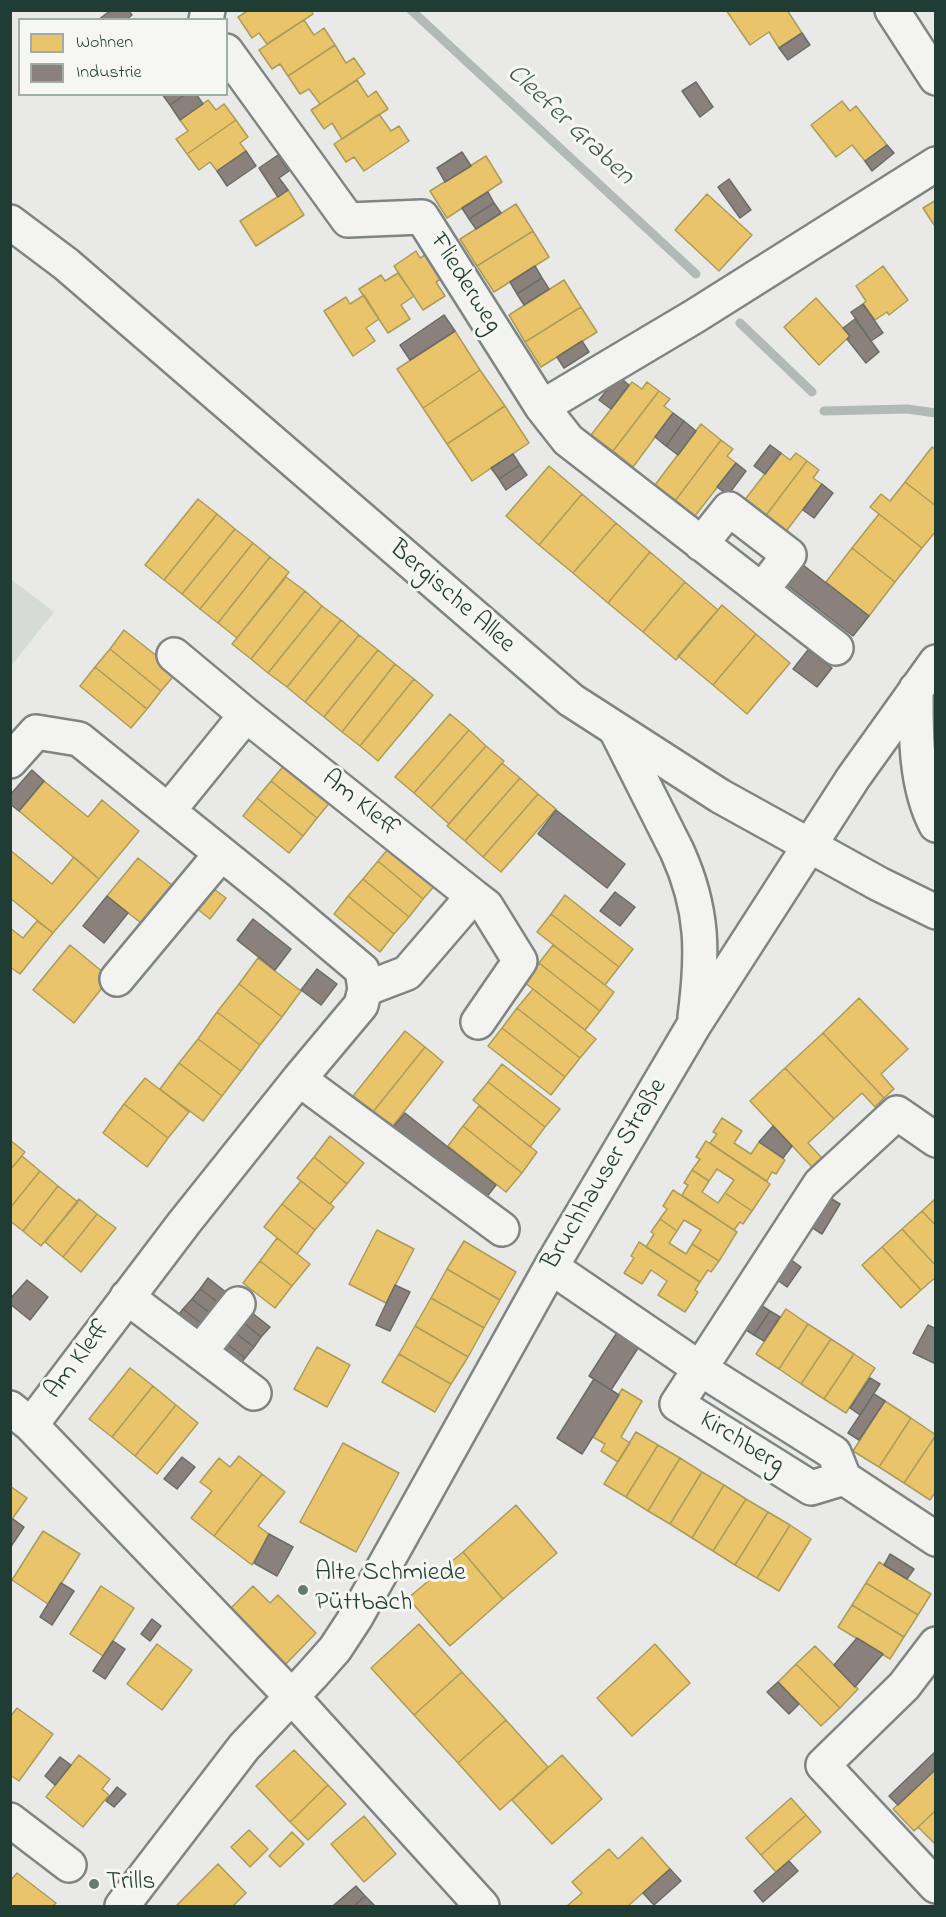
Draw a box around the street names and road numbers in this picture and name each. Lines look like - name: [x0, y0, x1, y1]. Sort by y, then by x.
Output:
- street label: Fliederweg: [421, 228, 507, 340]
- street label: Bergische Allee: [382, 535, 520, 661]
- street label: Am Kleff: [314, 765, 404, 845]
- street label: Bruchhauser Straße: [537, 1074, 675, 1276]
- street label: Am Kleff: [39, 1316, 119, 1406]
- street label: Kirchberg: [693, 1406, 789, 1482]

